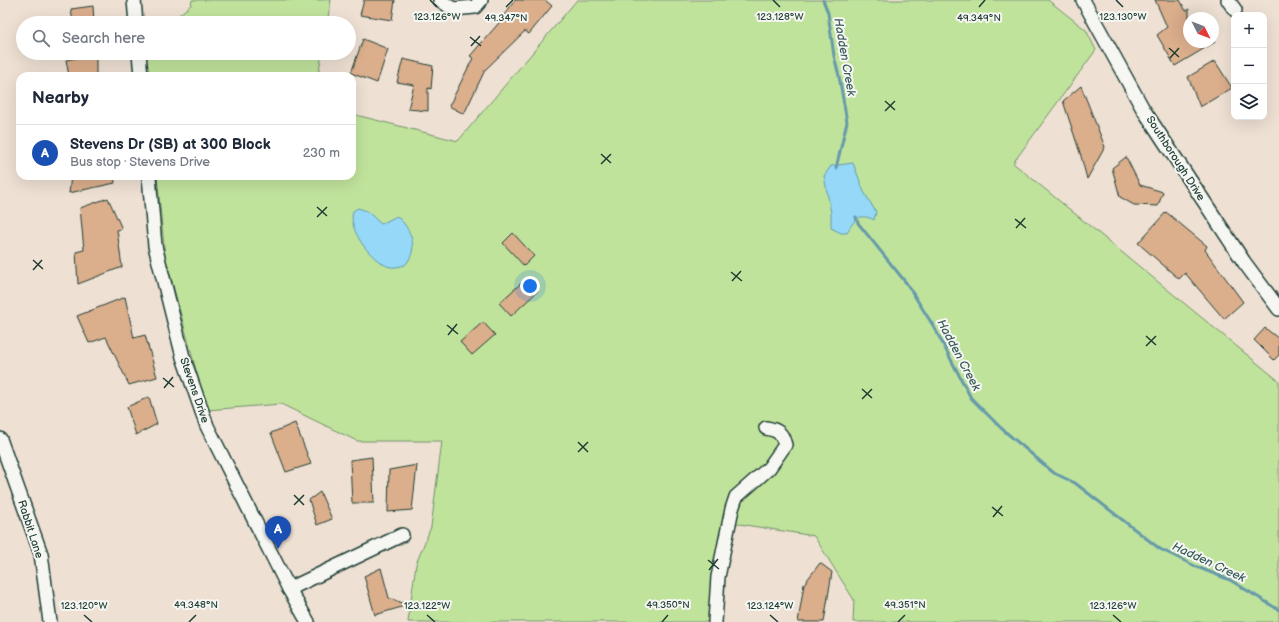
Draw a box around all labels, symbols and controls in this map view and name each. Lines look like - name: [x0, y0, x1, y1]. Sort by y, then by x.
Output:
- text: 123.126°W: [413, 11, 461, 23]
- text: 123.128°W: [757, 11, 804, 23]
- text: 123.130°W: [1099, 11, 1147, 23]
- text: 49.347°N: [484, 12, 528, 24]
- text: 49.349°N: [957, 12, 1001, 24]
- north arrow: [1183, 12, 1219, 48]
- map controls: [1231, 12, 1267, 120]
- button: +: [1231, 12, 1267, 48]
- search box: [16, 16, 356, 60]
- water label: Hadden Creek: [830, 17, 859, 98]
- icon: search: [30, 27, 52, 49]
- text: Search here: [62, 29, 145, 48]
- button: −: [1231, 48, 1267, 84]
- button: layers: [1231, 84, 1267, 120]
- text: Nearby: [32, 88, 89, 108]
- street label: Southborough Drive: [1143, 114, 1208, 203]
- text: Stevens Dr (SB) at 300 Block: [70, 135, 271, 154]
- text: A: [41, 145, 49, 161]
- text: 230 m: [303, 145, 340, 161]
- text: Bus stop · Stevens Drive: [70, 154, 210, 170]
- your location: [520, 276, 540, 296]
- water label: Hadden Creek: [933, 317, 984, 395]
- street label: Stevens Drive: [177, 356, 212, 425]
- street label: Rabbit Lane: [15, 498, 46, 560]
- pin: A: [265, 516, 291, 549]
- water label: Hadden Creek: [1170, 539, 1249, 586]
- text: 49.348°N: [174, 599, 218, 611]
- text: 49.350°N: [646, 599, 690, 611]
- text: 49.351°N: [884, 599, 926, 611]
- text: 123.120°W: [60, 600, 108, 612]
- text: 123.122°W: [404, 600, 450, 612]
- text: 123.124°W: [747, 600, 793, 612]
- text: 123.126°W: [1089, 600, 1137, 612]

